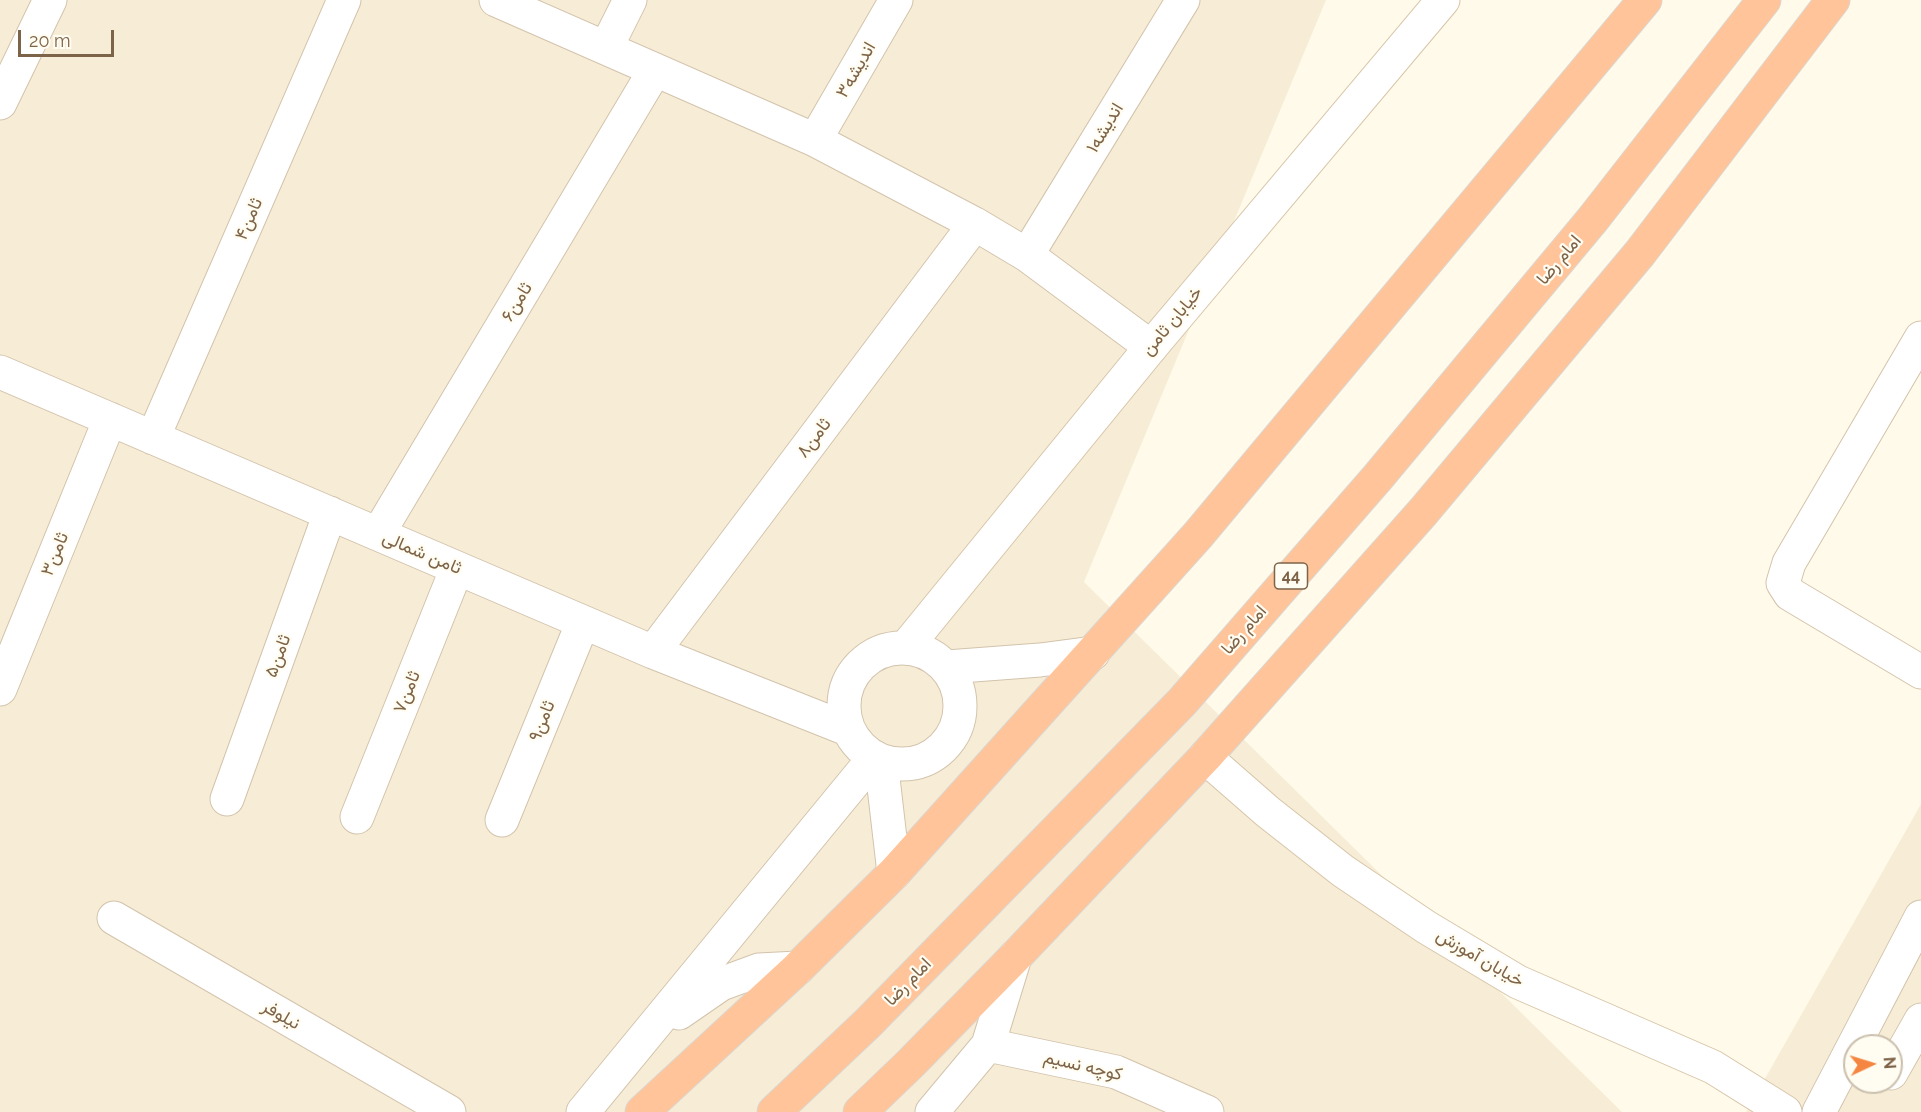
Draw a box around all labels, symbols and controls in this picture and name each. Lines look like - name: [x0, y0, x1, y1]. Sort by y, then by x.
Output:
- scale bar: [21, 18, 117, 56]
- text: 20 m: [29, 30, 71, 51]
- street label: اندیشه۳: [831, 38, 881, 102]
- street label: اندیشه۱: [1082, 99, 1128, 157]
- street label: ثامن۴: [231, 195, 267, 243]
- street label: امام رضا: [1532, 231, 1586, 289]
- street label: ثامن۶: [497, 278, 537, 326]
- street label: خیابان ثامن: [1137, 282, 1207, 360]
- street label: ثامن۸: [792, 414, 836, 462]
- street label: ثامن شمالی: [379, 527, 465, 579]
- street label: ثامن۳: [37, 529, 73, 579]
- road number: 44: [1274, 563, 1308, 589]
- street label: امام رضا: [1217, 601, 1271, 659]
- street label: ثامن۵: [260, 632, 296, 680]
- street label: ثامن۷: [389, 668, 425, 716]
- street label: ثامن۹: [524, 698, 560, 744]
- street label: خیابان آموزش: [1432, 924, 1528, 992]
- street label: امام رضا: [880, 954, 936, 1010]
- street label: نیلوفر: [258, 996, 304, 1034]
- north arrow: [1843, 1034, 1903, 1094]
- street label: کوچه نسیم: [1041, 1046, 1125, 1086]
- text: N: [1880, 1056, 1899, 1070]

